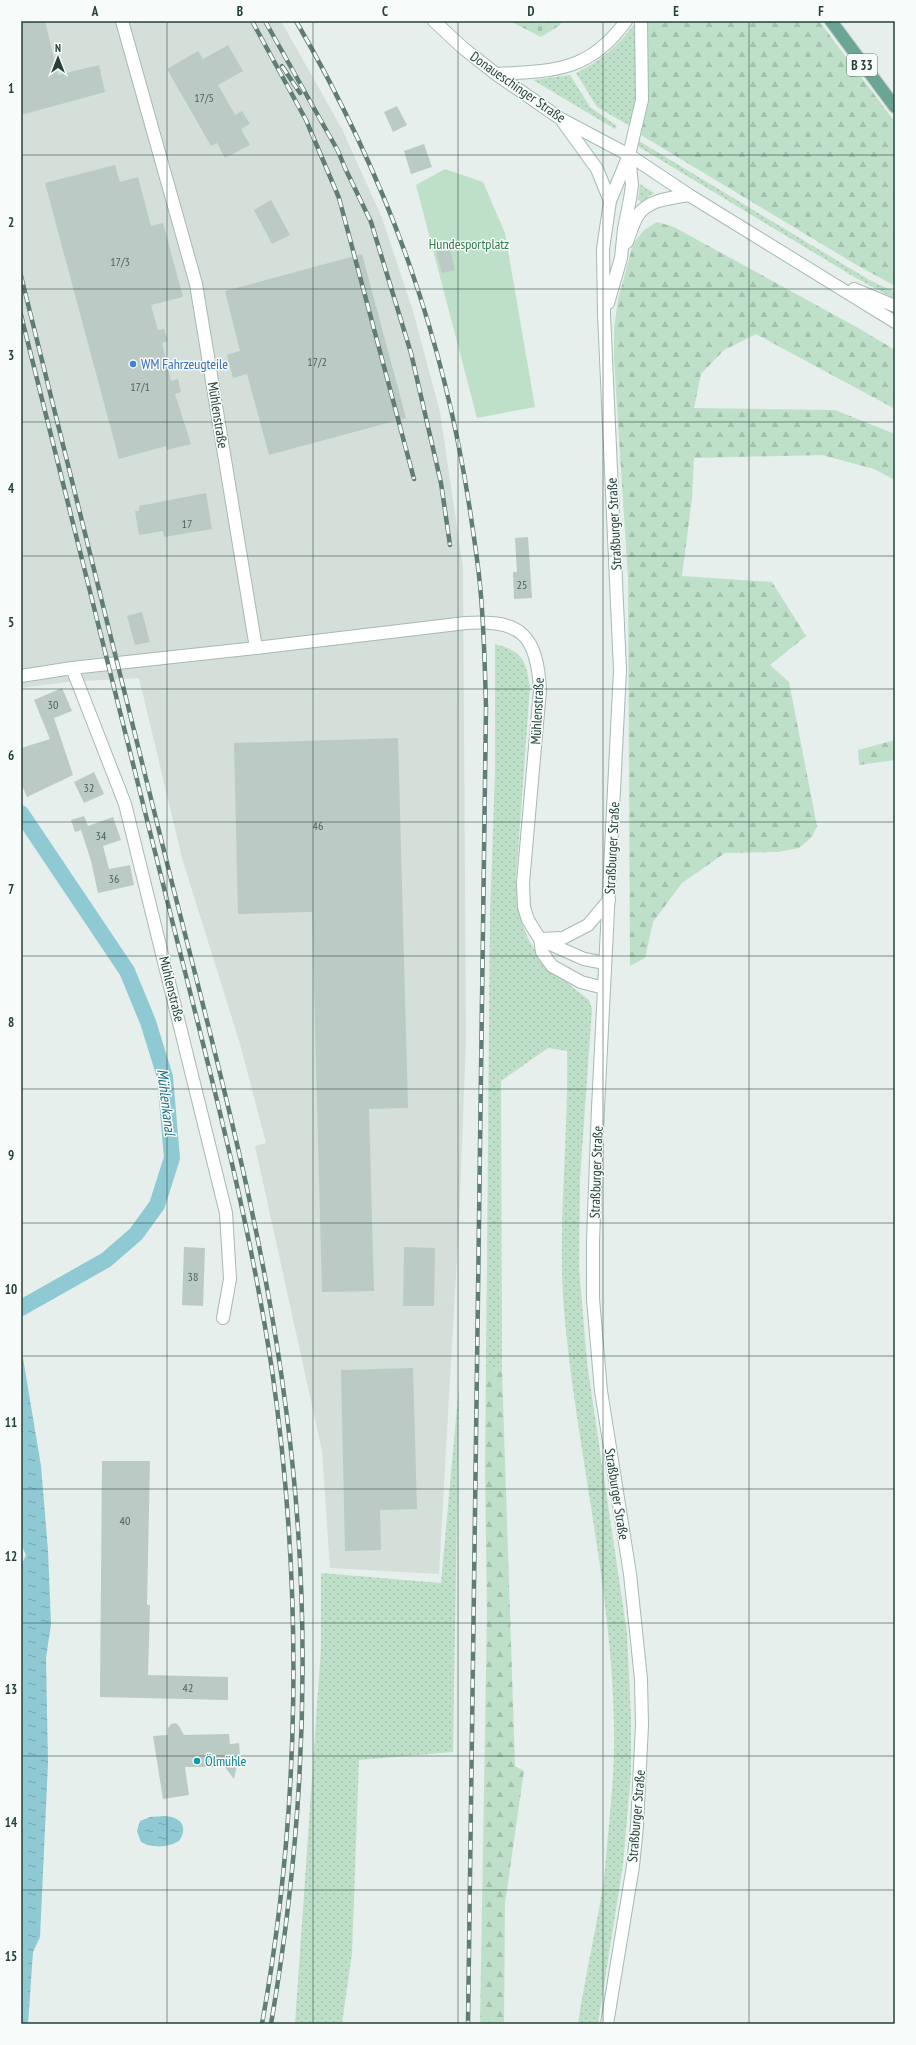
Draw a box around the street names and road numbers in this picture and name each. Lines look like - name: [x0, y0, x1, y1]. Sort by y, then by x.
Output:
- street label: Donaueschinger Straße: [467, 47, 569, 127]
- road number: B 33: [847, 54, 877, 76]
- street label: Mühlenstraße: [204, 381, 232, 450]
- street label: Straßburger Straße: [603, 477, 625, 571]
- street label: Mühlenstraße: [526, 677, 548, 745]
- street label: Straßburger Straße: [601, 801, 623, 895]
- street label: Mühlenstraße: [155, 954, 189, 1024]
- street label: Straßburger Straße: [585, 1125, 607, 1219]
- street label: Straßburger Straße: [601, 1447, 633, 1541]
- street label: Straßburger Straße: [623, 1769, 649, 1863]

